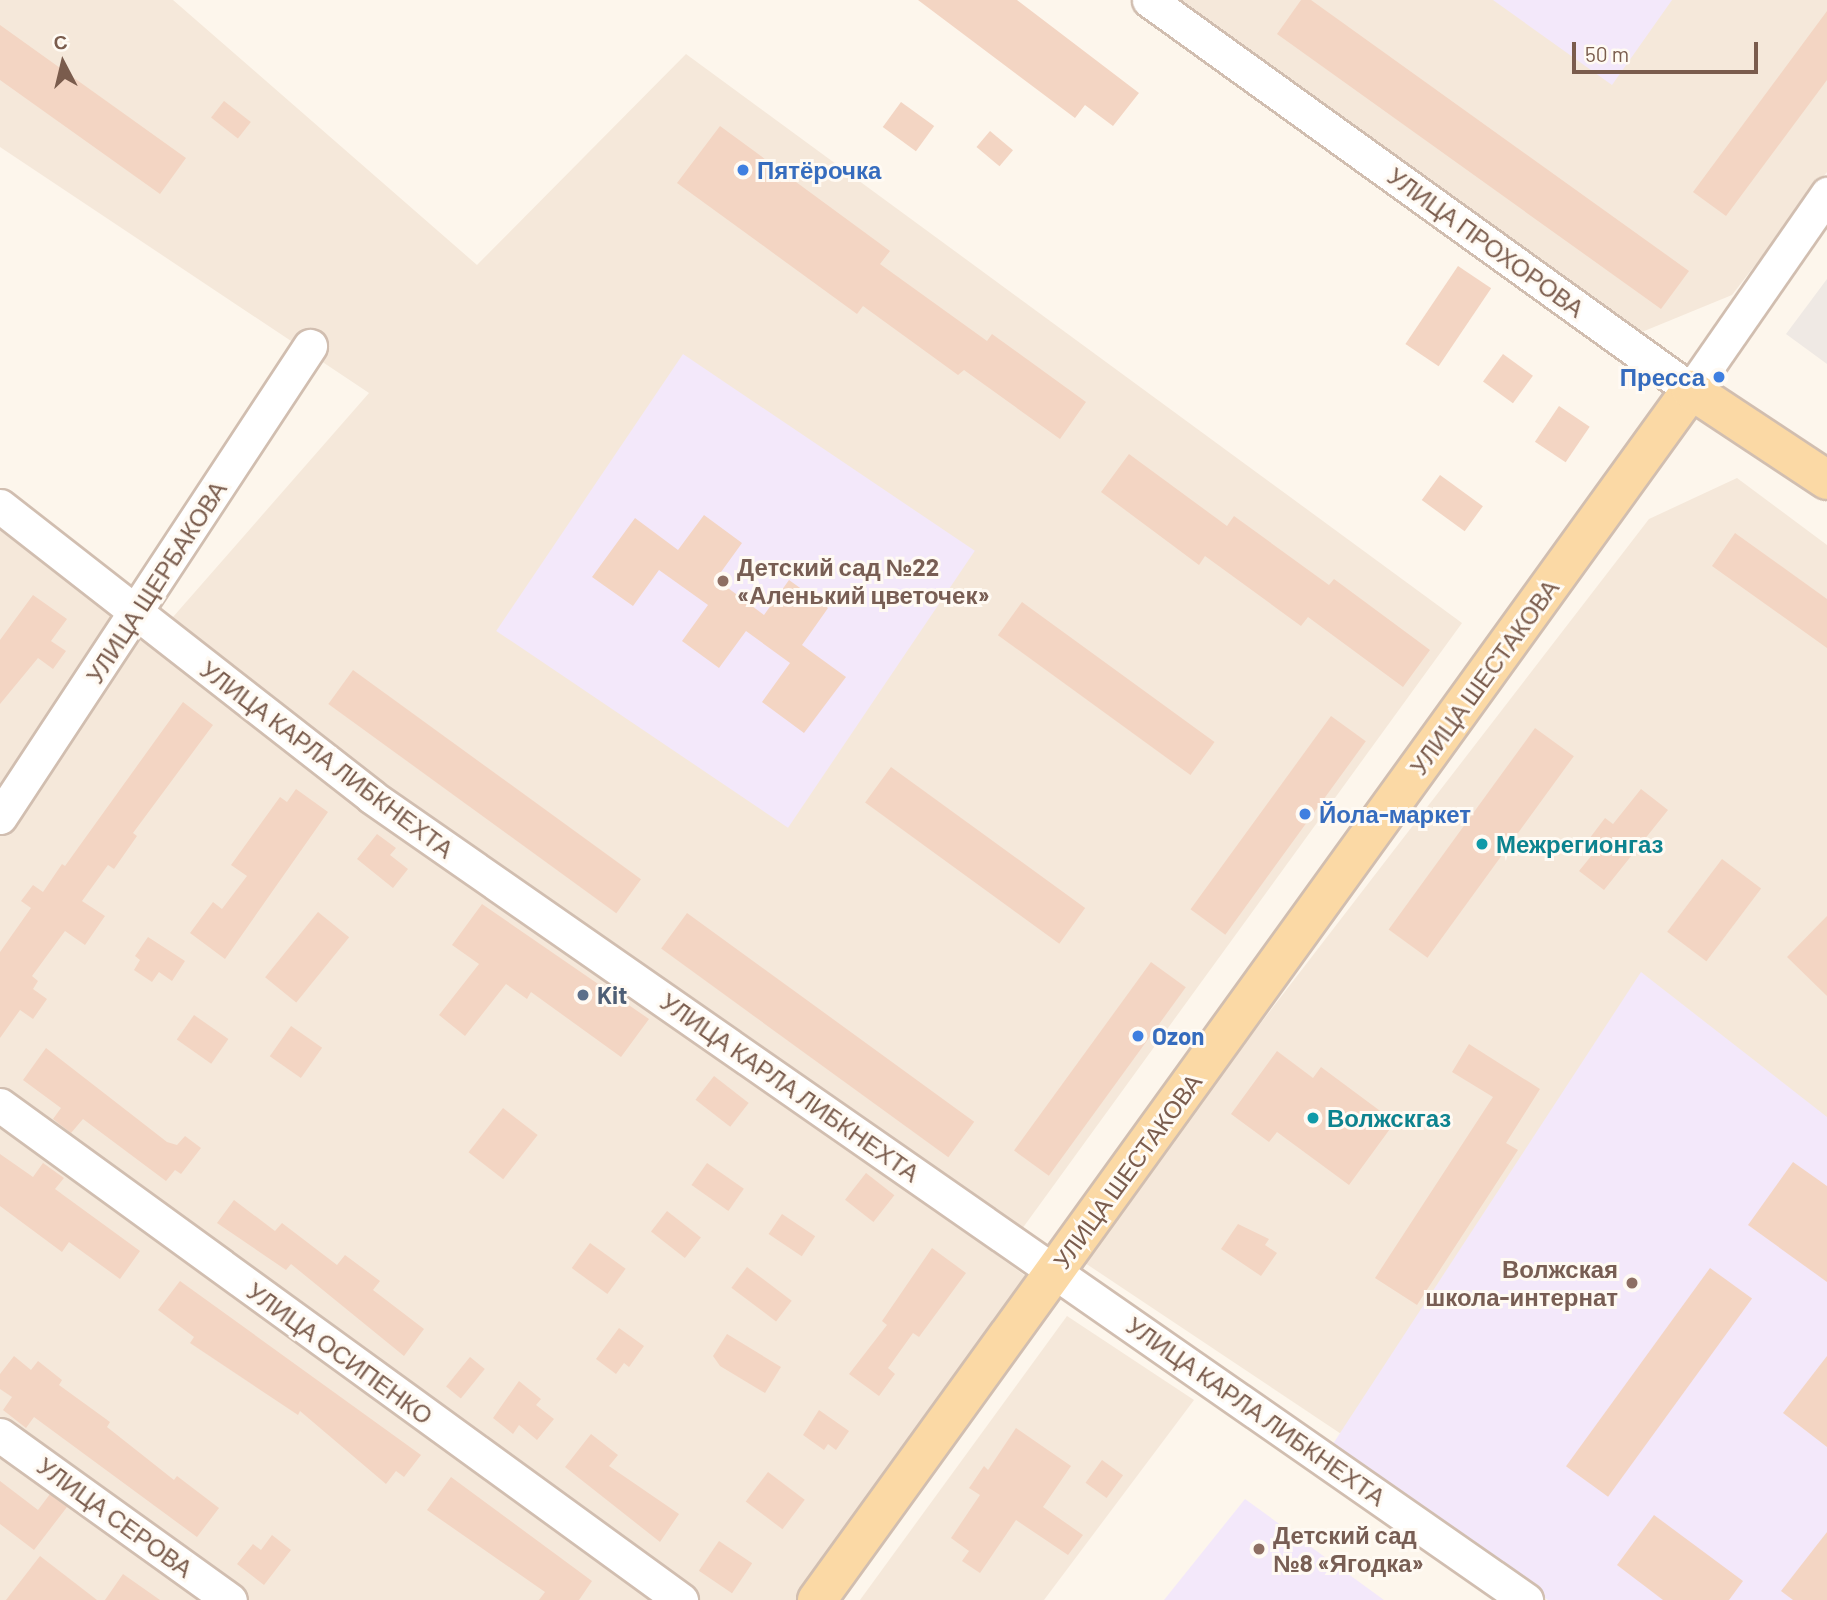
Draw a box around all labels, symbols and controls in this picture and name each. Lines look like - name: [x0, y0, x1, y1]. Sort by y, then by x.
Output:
- north arrow: [28, 28, 98, 98]
- scale bar: [1575, 28, 1760, 72]
- text: С: [52, 29, 69, 54]
- text: 50 m: [1585, 41, 1629, 66]
- place label: Пятёрочка: [757, 156, 881, 184]
- street label: УЛИЦА ПРОХОРОВА: [1382, 161, 1590, 323]
- marker: Пятёрочка: [735, 162, 751, 178]
- place label: Пресса: [1620, 363, 1705, 391]
- marker: Пресса: [1711, 369, 1727, 385]
- street label: УЛИЦА ЩЕРБАКОВА: [80, 475, 232, 689]
- place label: Детский сад №22 «Аленький цветочек»: [737, 553, 990, 609]
- marker: Детский сад №22 «Аленький цветочек»: [715, 573, 731, 589]
- street label: УЛИЦА ШЕСТАКОВА: [1404, 574, 1564, 780]
- street label: УЛИЦА КАРЛА ЛИБКНЕХТА: [195, 654, 459, 864]
- place label: Йола-маркет: [1319, 800, 1471, 828]
- marker: Йола-маркет: [1297, 806, 1313, 822]
- place label: Межрегионгаз: [1496, 830, 1664, 858]
- marker: Межрегионгаз: [1474, 836, 1490, 852]
- place label: Kit: [597, 981, 627, 1009]
- marker: Kit: [575, 987, 591, 1003]
- street label: УЛИЦА КАРЛА ЛИБКНЕХТА: [655, 987, 925, 1187]
- place label: Ozon: [1152, 1022, 1204, 1050]
- marker: Ozon: [1130, 1028, 1146, 1044]
- street label: УЛИЦА ШЕСТАКОВА: [1047, 1068, 1207, 1274]
- place label: Волжскгаз: [1327, 1104, 1451, 1132]
- marker: Волжскгаз: [1305, 1110, 1321, 1126]
- place label: Волжская школа-интернат: [1425, 1255, 1618, 1311]
- marker: Волжская школа-интернат: [1624, 1275, 1640, 1291]
- street label: УЛИЦА ОСИПЕНКО: [242, 1276, 438, 1430]
- street label: УЛИЦА КАРЛА ЛИБКНЕХТА: [1121, 1311, 1391, 1511]
- street label: УЛИЦА СЕРОВА: [32, 1451, 198, 1583]
- place label: Детский сад №8 «Ягодка»: [1273, 1521, 1424, 1577]
- marker: Детский сад №8 «Ягодка»: [1251, 1541, 1267, 1557]

